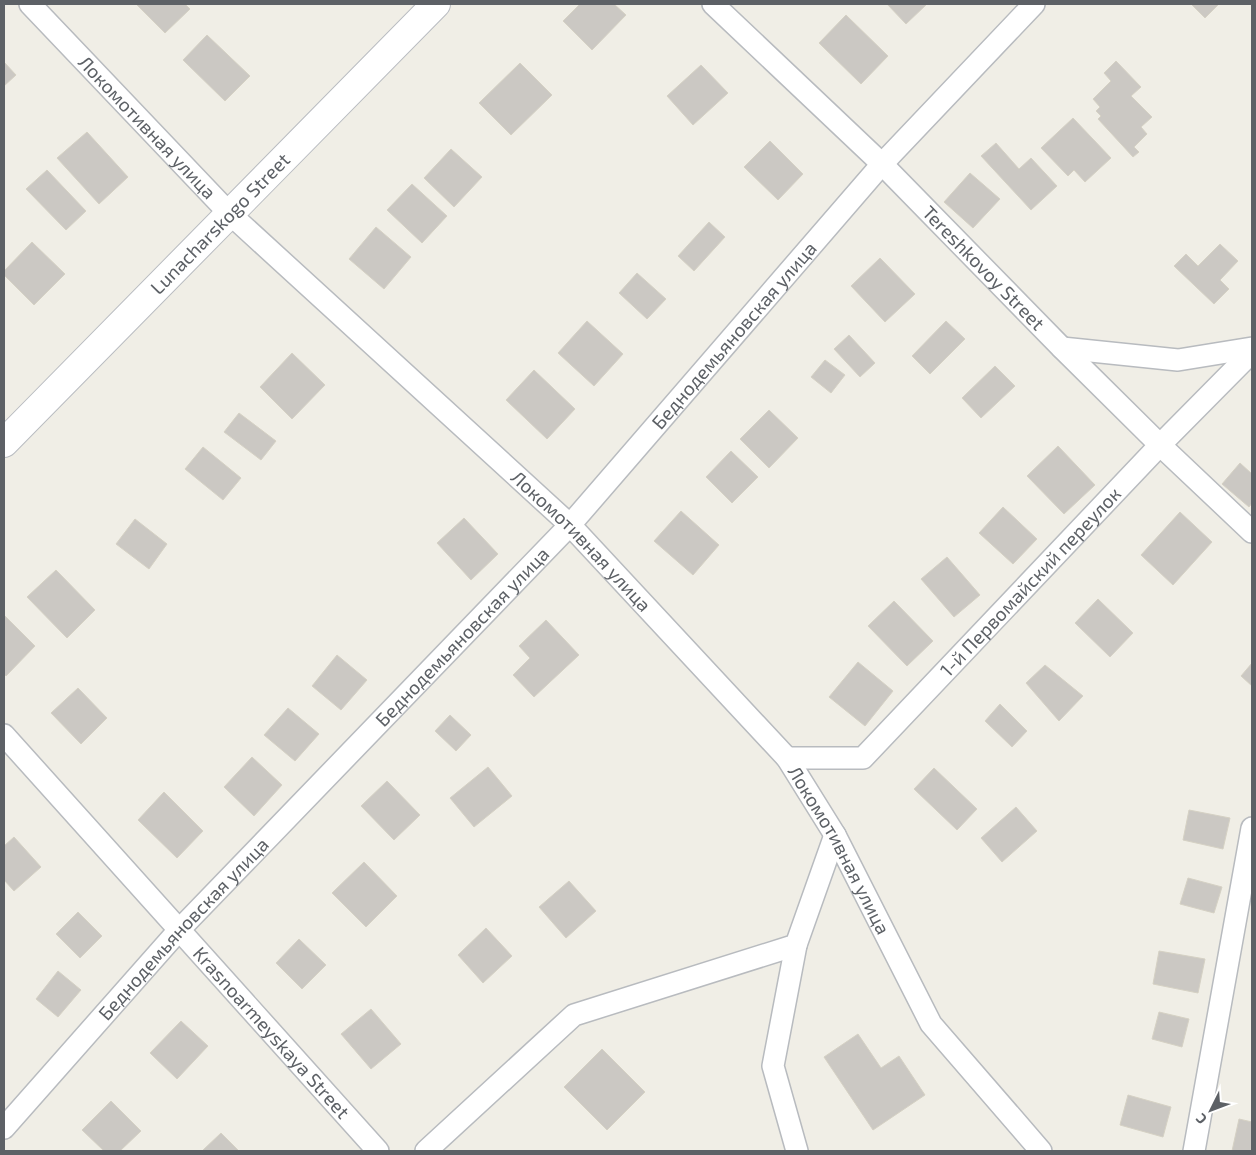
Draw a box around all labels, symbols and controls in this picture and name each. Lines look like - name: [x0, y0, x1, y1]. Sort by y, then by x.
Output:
- street label: Локомотивная улица: [74, 50, 221, 203]
- street label: Lunacharskogo Street: [145, 148, 294, 298]
- street label: Tereshkovoy Street: [918, 201, 1050, 334]
- street label: Беднодемьяновская улица: [646, 237, 821, 433]
- street label: Локомотивная улица: [507, 465, 656, 616]
- street label: 1-й Первомайский переулок: [935, 482, 1125, 681]
- street label: Беднодемьяновская улица: [370, 542, 554, 731]
- street label: Локомотивная улица: [784, 761, 895, 938]
- street label: Беднодемьяновская улица: [93, 833, 273, 1024]
- street label: Krasnoarmeyskaya Street: [189, 942, 355, 1123]
- north arrow: [1186, 1085, 1236, 1135]
- text: С: [1192, 1110, 1210, 1128]

